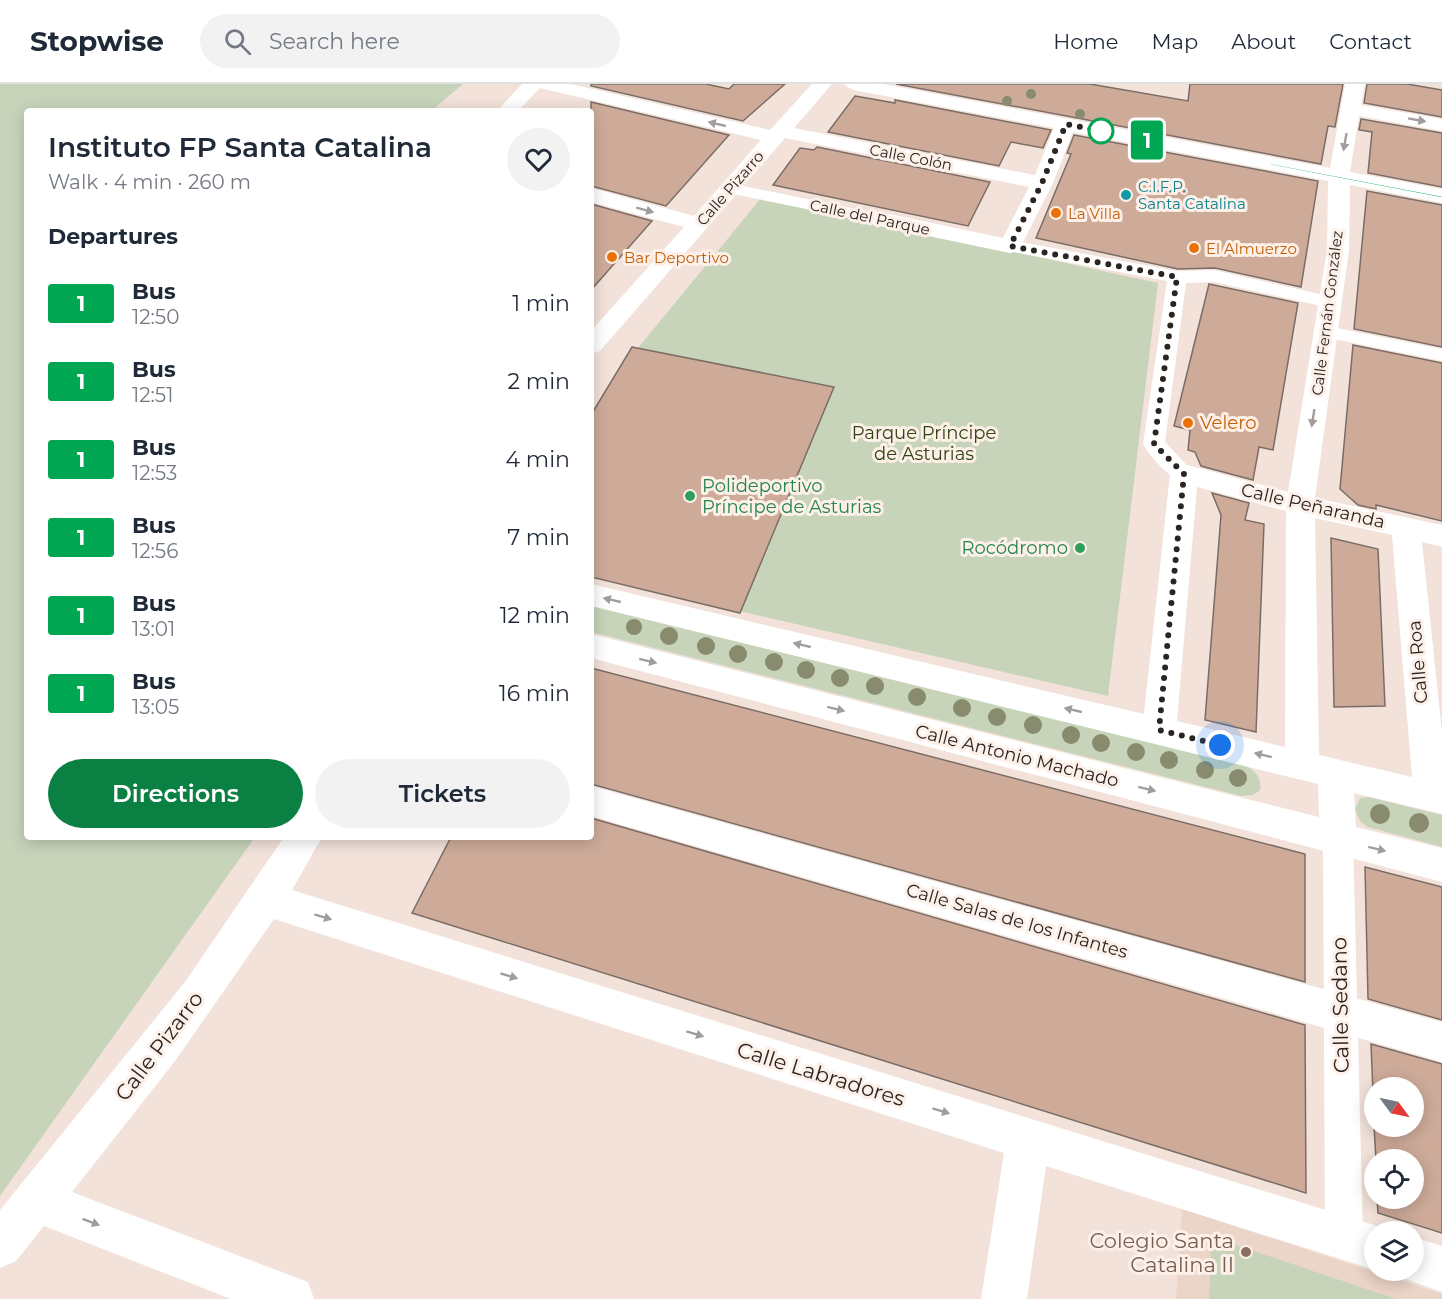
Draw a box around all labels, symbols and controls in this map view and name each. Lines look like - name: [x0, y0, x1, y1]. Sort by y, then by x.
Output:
- search box: [200, 14, 620, 68]
- text: Stopwise: [30, 24, 164, 58]
- icon: search: [221, 25, 254, 58]
- text: Search here: [269, 28, 400, 55]
- text: Home: [1053, 29, 1118, 54]
- text: Map: [1151, 29, 1198, 54]
- text: About: [1231, 29, 1296, 54]
- text: Contact: [1329, 29, 1412, 54]
- one-way arrow: [1408, 116, 1427, 125]
- unlabelled marker: [1088, 118, 1114, 144]
- one-way arrow: [707, 119, 726, 128]
- line badge: 1: [1128, 120, 1166, 160]
- button: heart: [507, 128, 570, 191]
- text: 1: [1143, 128, 1151, 153]
- text: Instituto FP Santa Catalina: [48, 130, 432, 164]
- one-way arrow: [1340, 132, 1349, 151]
- street label: Calle Colón: [868, 140, 954, 174]
- street label: Calle Pizarro: [692, 147, 768, 229]
- text: Walk · 4 min · 260 m: [48, 170, 251, 194]
- place label: C.I.F.P. Santa Catalina: [1138, 177, 1246, 213]
- marker: C.I.F.P. Santa Catalina: [1119, 188, 1133, 202]
- street label: Calle del Parque: [808, 195, 932, 239]
- place label: La Villa: [1068, 204, 1121, 223]
- one-way arrow: [635, 205, 654, 215]
- marker: La Villa: [1049, 206, 1063, 220]
- text: Departures: [48, 223, 178, 250]
- street label: Calle Fernán González: [1307, 229, 1347, 397]
- place label: El Almuerzo: [1206, 239, 1297, 258]
- marker: El Almuerzo: [1187, 241, 1201, 255]
- place label: Bar Deportivo: [624, 248, 729, 267]
- marker: Bar Deportivo: [605, 250, 619, 264]
- text: Bus: [132, 278, 176, 305]
- text: 1 min: [512, 290, 570, 317]
- text: 1: [77, 291, 85, 316]
- text: 12:50: [132, 305, 179, 329]
- text: Bus: [132, 356, 176, 383]
- text: 2 min: [508, 368, 570, 395]
- text: 1: [77, 369, 85, 394]
- text: 12:51: [132, 383, 173, 407]
- one-way arrow: [1308, 409, 1317, 428]
- place label: Velero: [1200, 412, 1256, 434]
- marker: Velero: [1181, 416, 1195, 430]
- park label: Parque Príncipe de Asturias: [852, 422, 996, 465]
- text: Bus: [132, 434, 176, 461]
- text: 4 min: [506, 446, 570, 473]
- text: 1: [77, 447, 85, 472]
- text: 12:53: [132, 461, 177, 485]
- place label: Polideportivo Príncipe de Asturias: [702, 475, 882, 518]
- street label: Calle Peñaranda: [1239, 479, 1387, 533]
- marker: Polideportivo Príncipe de Asturias: [683, 489, 697, 503]
- text: Bus: [132, 512, 176, 539]
- text: 7 min: [507, 524, 570, 551]
- text: 1: [77, 525, 85, 550]
- place label: Rocódromo: [962, 537, 1068, 559]
- text: 12:56: [132, 539, 178, 563]
- marker: Rocódromo: [1073, 541, 1087, 555]
- text: Bus: [132, 590, 176, 617]
- one-way arrow: [603, 594, 621, 604]
- text: 12 min: [500, 602, 570, 629]
- text: 1: [77, 603, 85, 628]
- text: 13:01: [132, 617, 175, 641]
- street label: Calle Roa: [1403, 620, 1433, 704]
- one-way arrow: [792, 640, 811, 650]
- one-way arrow: [638, 656, 657, 666]
- text: Bus: [132, 668, 176, 695]
- text: 16 min: [499, 680, 570, 707]
- text: 1: [77, 681, 85, 706]
- text: 13:05: [132, 695, 179, 719]
- one-way arrow: [1064, 704, 1082, 714]
- one-way arrow: [827, 705, 846, 715]
- street label: Calle Antonio Machado: [913, 720, 1121, 792]
- your location: [1205, 730, 1235, 760]
- one-way arrow: [1253, 750, 1272, 760]
- button: Directions: [48, 759, 303, 828]
- button: Tickets: [315, 759, 570, 828]
- one-way arrow: [1138, 785, 1156, 795]
- one-way arrow: [1368, 844, 1386, 854]
- street label: Calle Salas de los Infantes: [904, 879, 1131, 963]
- one-way arrow: [314, 913, 332, 923]
- street label: Calle Sedano: [1326, 937, 1354, 1073]
- one-way arrow: [500, 972, 518, 981]
- street label: Calle Pizarro: [110, 987, 208, 1105]
- one-way arrow: [686, 1030, 704, 1039]
- street label: Calle Labradores: [734, 1037, 908, 1111]
- north arrow: [1364, 1077, 1424, 1137]
- map controls: [1364, 1077, 1424, 1281]
- one-way arrow: [932, 1107, 950, 1117]
- button: locate: [1364, 1149, 1424, 1209]
- one-way arrow: [82, 1218, 100, 1227]
- button: layers: [1364, 1221, 1424, 1281]
- place label: Colegio Santa Catalina II: [1089, 1228, 1234, 1277]
- marker: Colegio Santa Catalina II: [1239, 1245, 1253, 1259]

